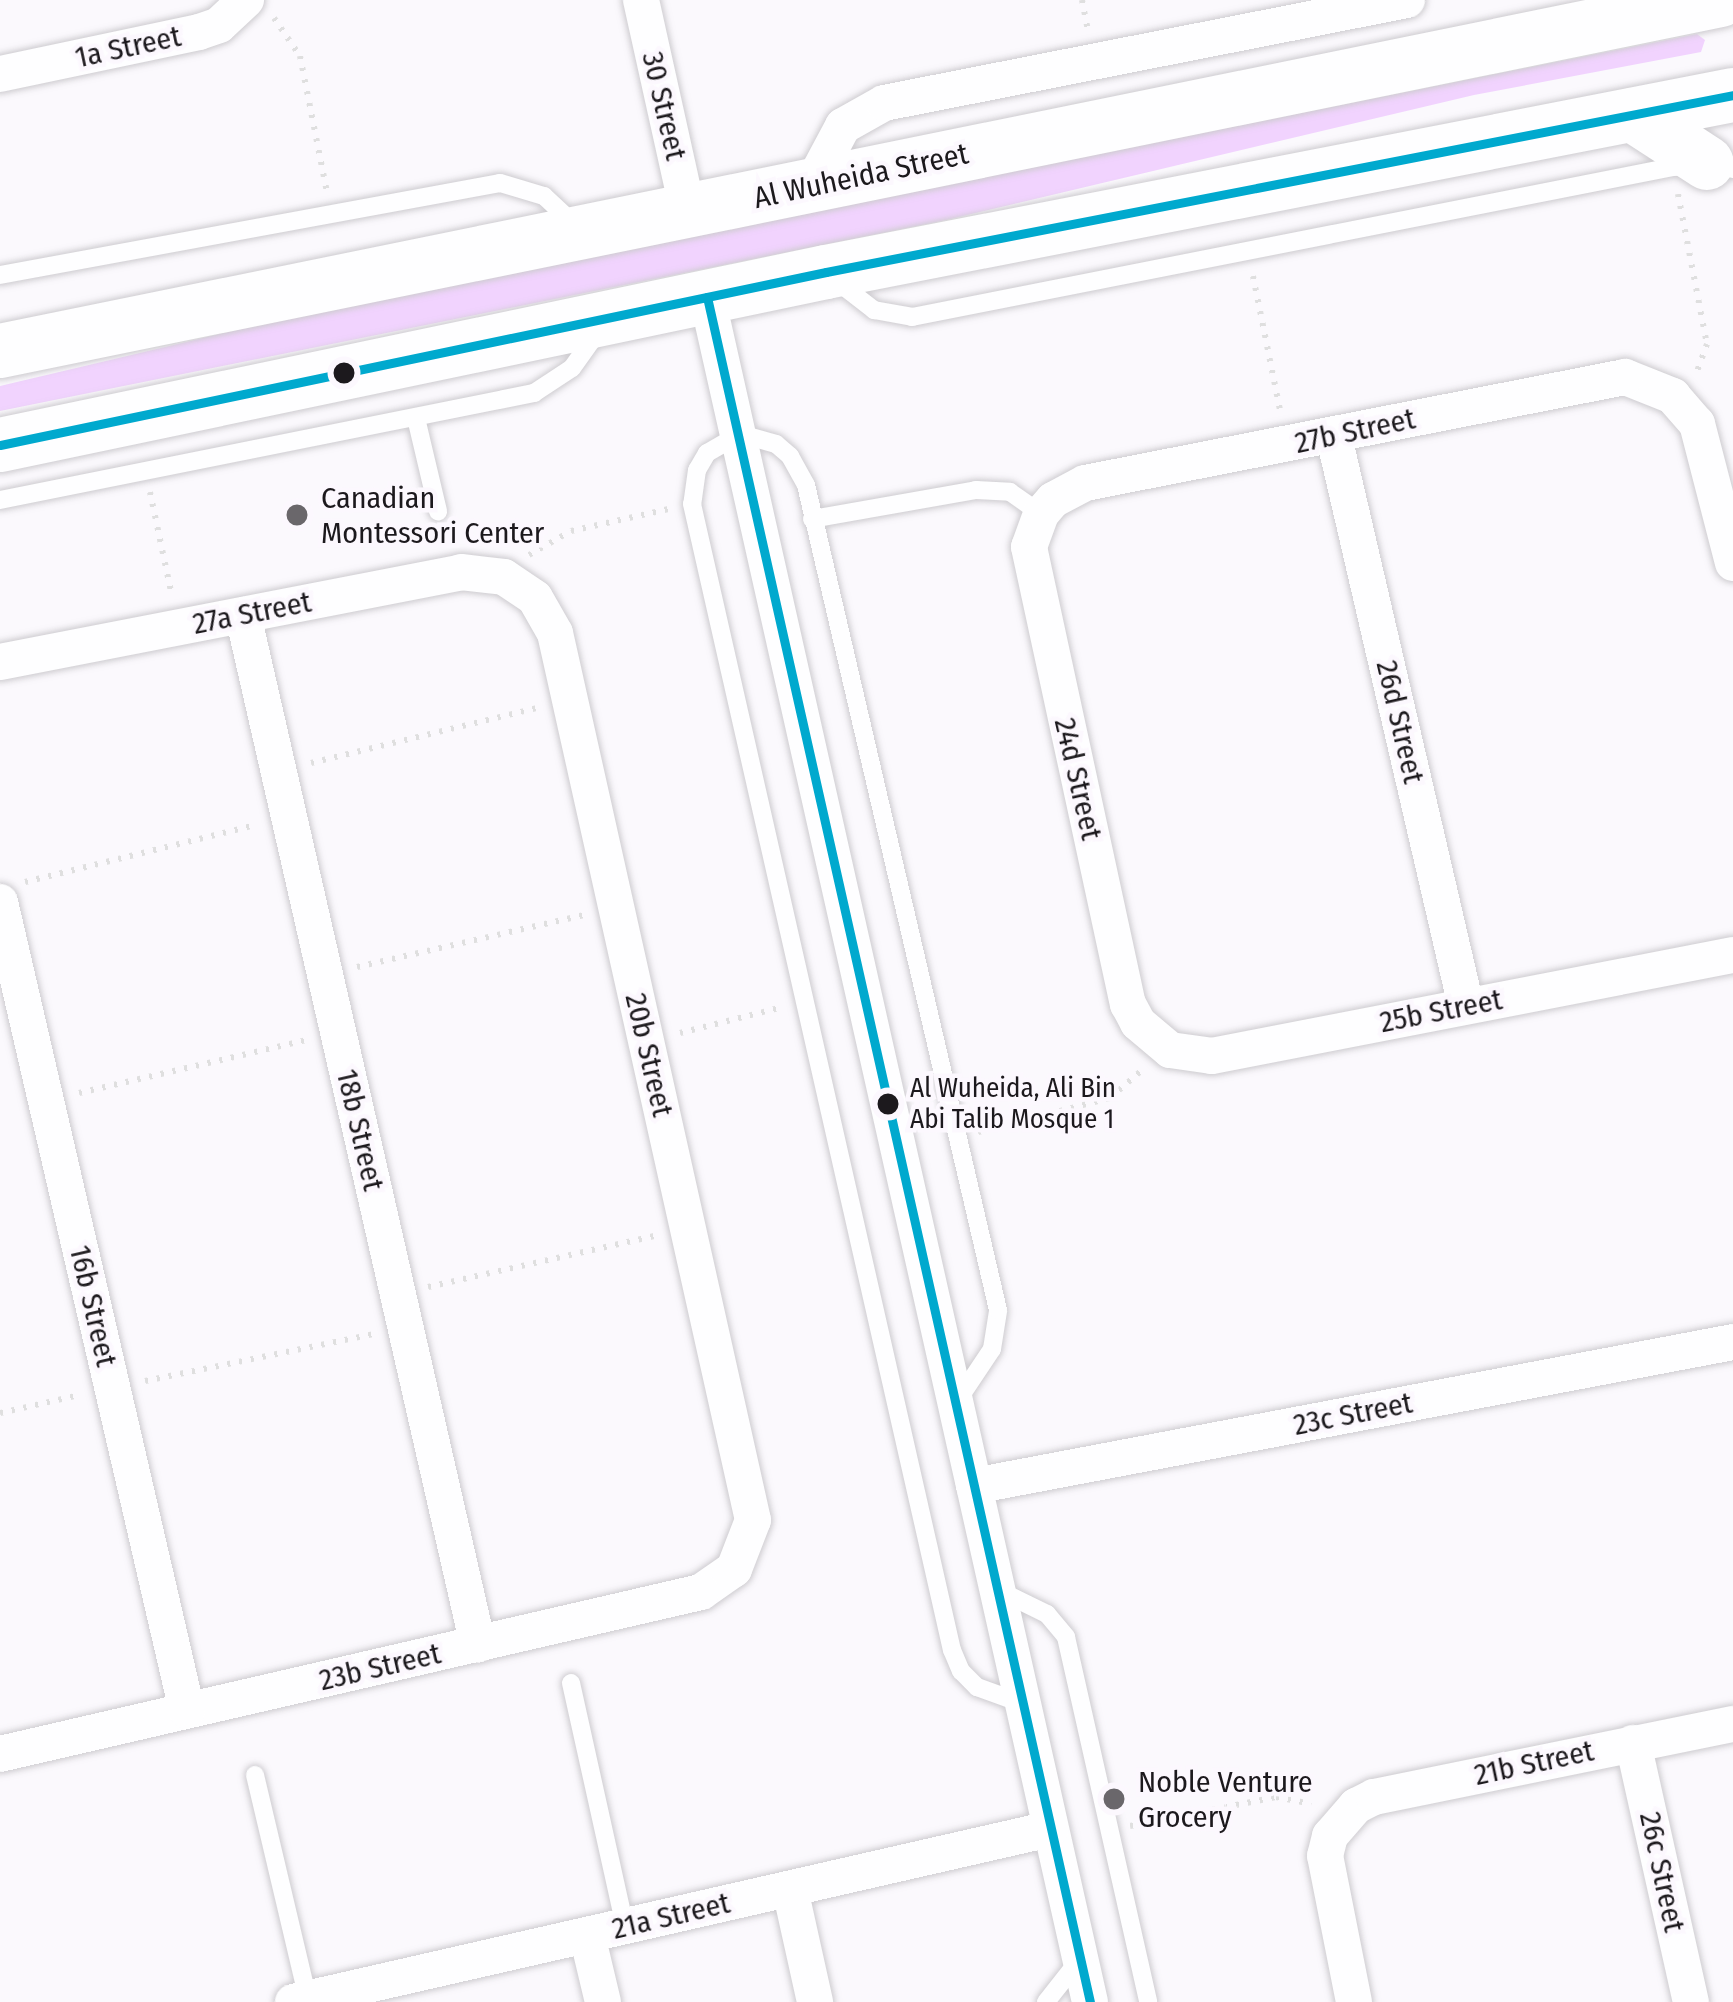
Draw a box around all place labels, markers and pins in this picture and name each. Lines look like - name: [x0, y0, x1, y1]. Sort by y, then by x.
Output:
- unlabelled marker: [333, 362, 355, 384]
- place label: Canadian Montessori Center: [321, 480, 544, 550]
- marker: Canadian Montessori Center: [284, 502, 310, 528]
- place label: Al Wuheida, Ali Bin Abi Talib Mosque 1: [910, 1072, 1116, 1135]
- marker: Al Wuheida, Ali Bin Abi Talib Mosque 1: [877, 1093, 899, 1115]
- place label: Noble Venture Grocery: [1138, 1764, 1313, 1834]
- marker: Noble Venture Grocery: [1101, 1786, 1127, 1812]

